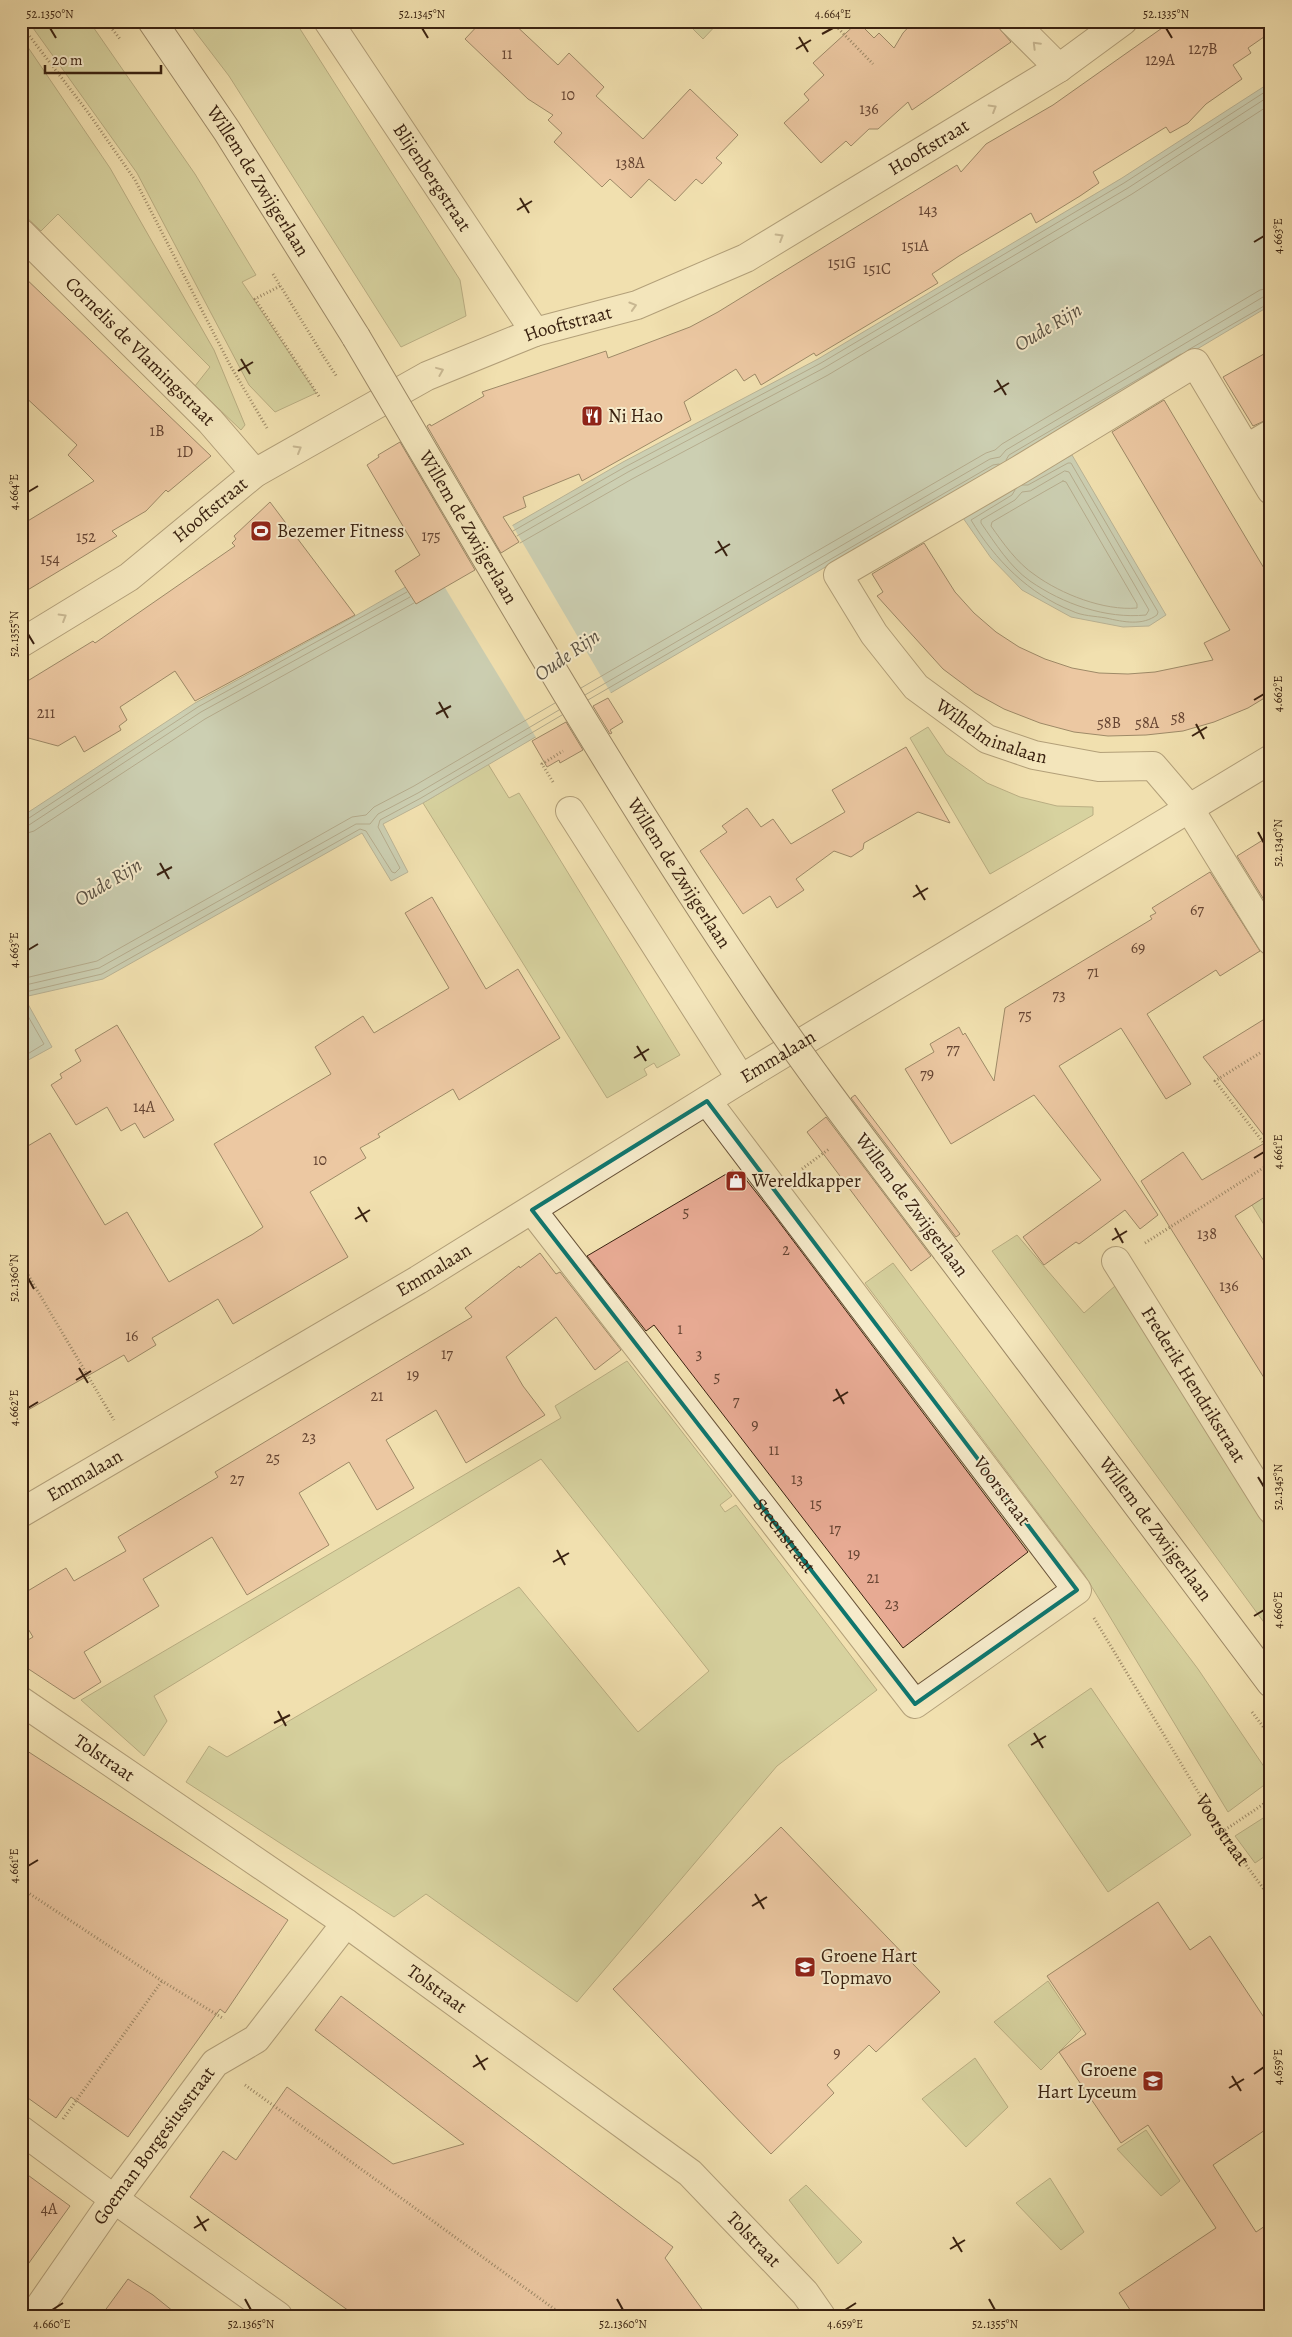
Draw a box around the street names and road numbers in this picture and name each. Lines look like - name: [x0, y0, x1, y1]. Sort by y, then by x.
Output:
- street label: Willem de Zwijgerlaan: [200, 100, 315, 262]
- street label: Hooftstraat: [883, 113, 974, 182]
- street label: Blijenbergstraat: [387, 118, 478, 237]
- street label: Cornelis de Vlamingstraat: [59, 271, 221, 432]
- street label: Hooftstraat: [520, 299, 615, 348]
- street label: Willem de Zwijgerlaan: [412, 445, 524, 609]
- street label: Hooftstraat: [167, 471, 253, 549]
- street label: Wilhelminalaan: [930, 692, 1049, 770]
- street label: Willem de Zwijgerlaan: [620, 792, 737, 954]
- street label: Emmalaan: [735, 1024, 821, 1089]
- street label: Willem de Zwijgerlaan: [849, 1127, 975, 1282]
- street label: Emmalaan: [391, 1237, 476, 1303]
- street label: Frederik Hendrikstraat: [1135, 1302, 1252, 1468]
- street label: Emmalaan: [42, 1443, 128, 1508]
- street label: Voorstraat: [967, 1450, 1037, 1531]
- street label: Willem de Zwijgerlaan: [1092, 1451, 1218, 1607]
- street label: Steenstraat: [747, 1493, 822, 1579]
- street label: Tolstraat: [69, 1728, 140, 1788]
- street label: Voorstraat: [1189, 1788, 1256, 1871]
- street label: Tolstraat: [402, 1958, 472, 2020]
- street label: Goeman Borgesiusstraat: [87, 2061, 221, 2230]
- street label: Tolstraat: [721, 2206, 787, 2273]

